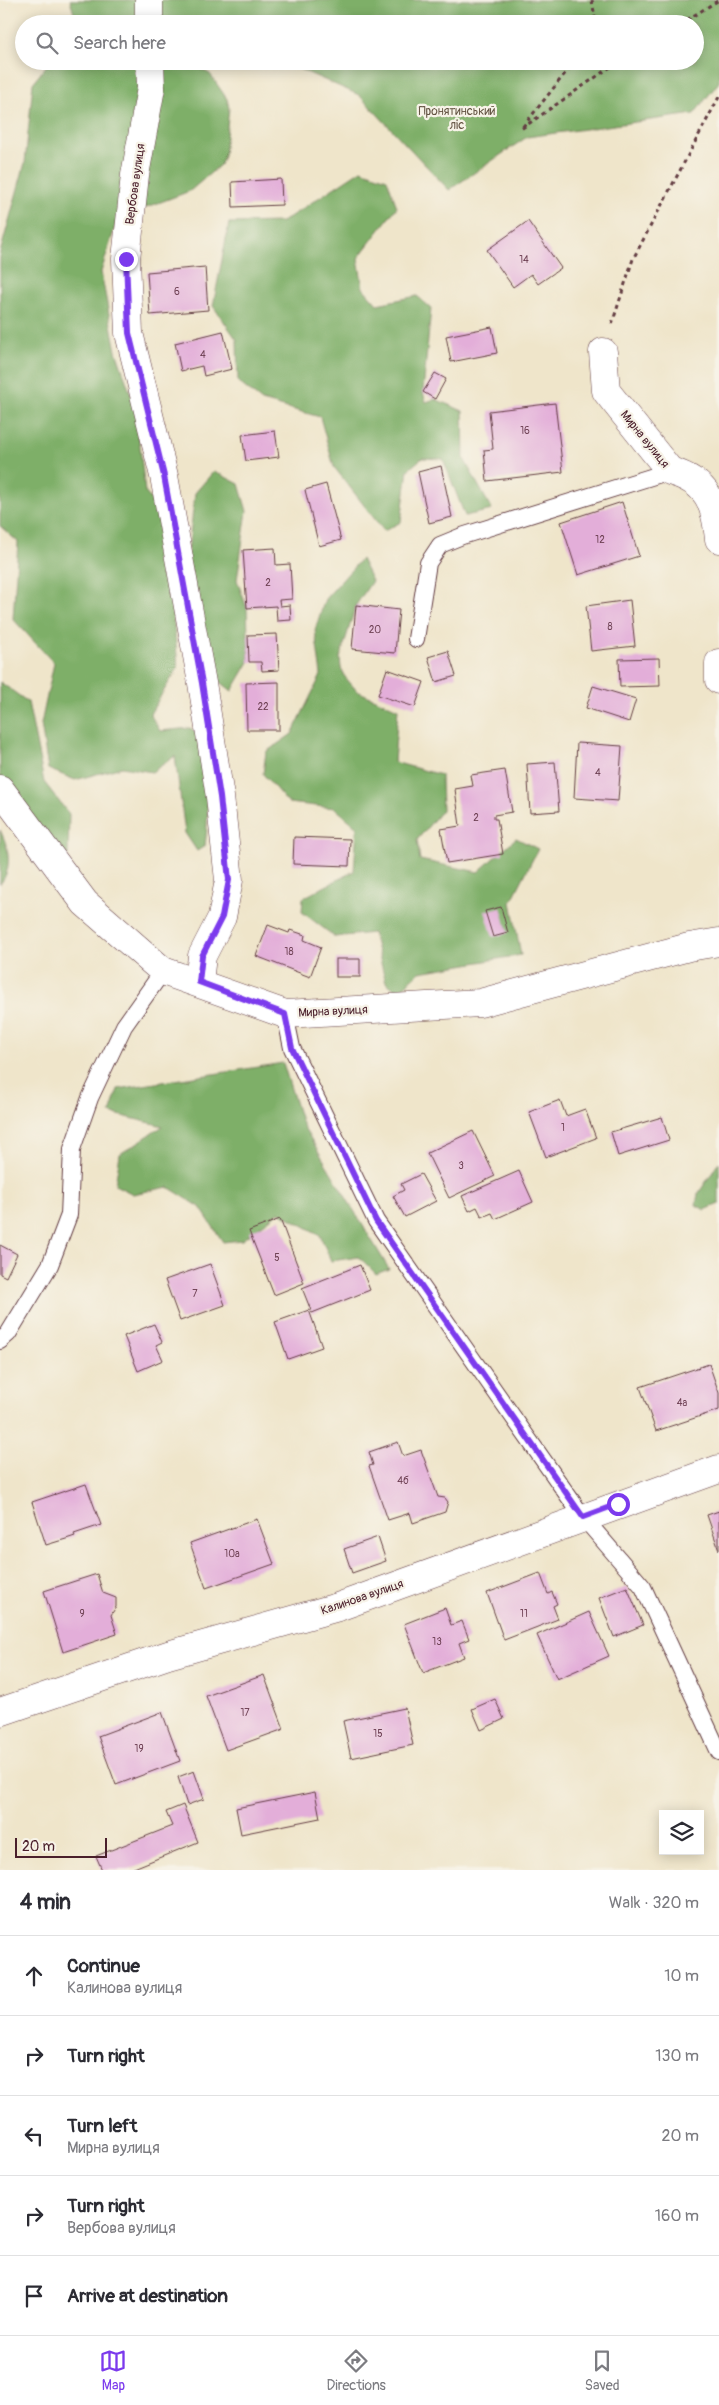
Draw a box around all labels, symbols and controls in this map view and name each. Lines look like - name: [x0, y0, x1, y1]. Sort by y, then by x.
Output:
- search box: [15, 15, 704, 70]
- icon: search: [33, 29, 61, 57]
- text: Search here: [73, 31, 166, 55]
- park label: Пронятинський ліс: [418, 104, 496, 133]
- street label: Вербова вулиця: [122, 142, 149, 226]
- route end: [115, 248, 138, 271]
- house number: 14: [519, 254, 529, 266]
- house number: 6: [174, 286, 180, 298]
- house number: 4: [200, 349, 206, 361]
- street label: Мирна вулиця: [617, 408, 673, 471]
- house number: 16: [520, 425, 530, 437]
- house number: 12: [595, 534, 605, 546]
- house number: 2: [265, 577, 271, 589]
- house number: 8: [607, 621, 613, 633]
- house number: 20: [369, 624, 381, 636]
- house number: 22: [257, 701, 269, 713]
- house number: 4: [595, 767, 601, 779]
- house number: 2: [473, 812, 479, 824]
- house number: 18: [285, 946, 293, 958]
- street label: Мирна вулиця: [298, 1002, 369, 1021]
- house number: 1: [561, 1122, 565, 1134]
- house number: 3: [458, 1160, 464, 1172]
- house number: 5: [274, 1252, 280, 1264]
- house number: 7: [192, 1288, 198, 1300]
- house number: 4а: [677, 1397, 688, 1409]
- house number: 4б: [397, 1475, 409, 1487]
- route start: [607, 1493, 630, 1516]
- house number: 10а: [224, 1548, 240, 1560]
- street label: Калинова вулиця: [319, 1576, 406, 1619]
- house number: 9: [79, 1608, 85, 1620]
- house number: 11: [520, 1608, 528, 1620]
- house number: 13: [432, 1636, 442, 1648]
- house number: 17: [240, 1707, 250, 1719]
- house number: 15: [373, 1728, 383, 1740]
- house number: 19: [134, 1743, 144, 1755]
- map controls: [659, 1810, 704, 1855]
- button: layers: [659, 1810, 704, 1855]
- scale bar: [15, 1835, 108, 1858]
- text: 20 m: [22, 1838, 55, 1855]
- text: 4 min: [20, 1889, 71, 1916]
- text: Walk · 320 m: [609, 1893, 699, 1913]
- text: Continue: [67, 1954, 140, 1978]
- icon: ahead: [20, 1962, 48, 1990]
- text: 10 m: [664, 1966, 699, 1986]
- text: Калинова вулиця: [67, 1978, 182, 1998]
- icon: right: [20, 2042, 48, 2070]
- text: Turn right: [67, 2044, 145, 2068]
- text: 130 m: [655, 2046, 699, 2066]
- text: Turn left: [67, 2114, 137, 2138]
- icon: left: [20, 2122, 48, 2150]
- text: 20 m: [661, 2126, 699, 2146]
- text: Мирна вулиця: [67, 2138, 160, 2158]
- text: Turn right: [67, 2194, 145, 2218]
- icon: right: [20, 2202, 48, 2230]
- text: 160 m: [655, 2206, 699, 2226]
- text: Вербова вулиця: [67, 2218, 176, 2238]
- icon: arrive: [20, 2282, 48, 2310]
- text: Arrive at destination: [67, 2284, 228, 2308]
- tab: Map: [99, 2347, 127, 2394]
- tab: Directions: [326, 2347, 386, 2394]
- tab: Saved: [585, 2347, 620, 2394]

